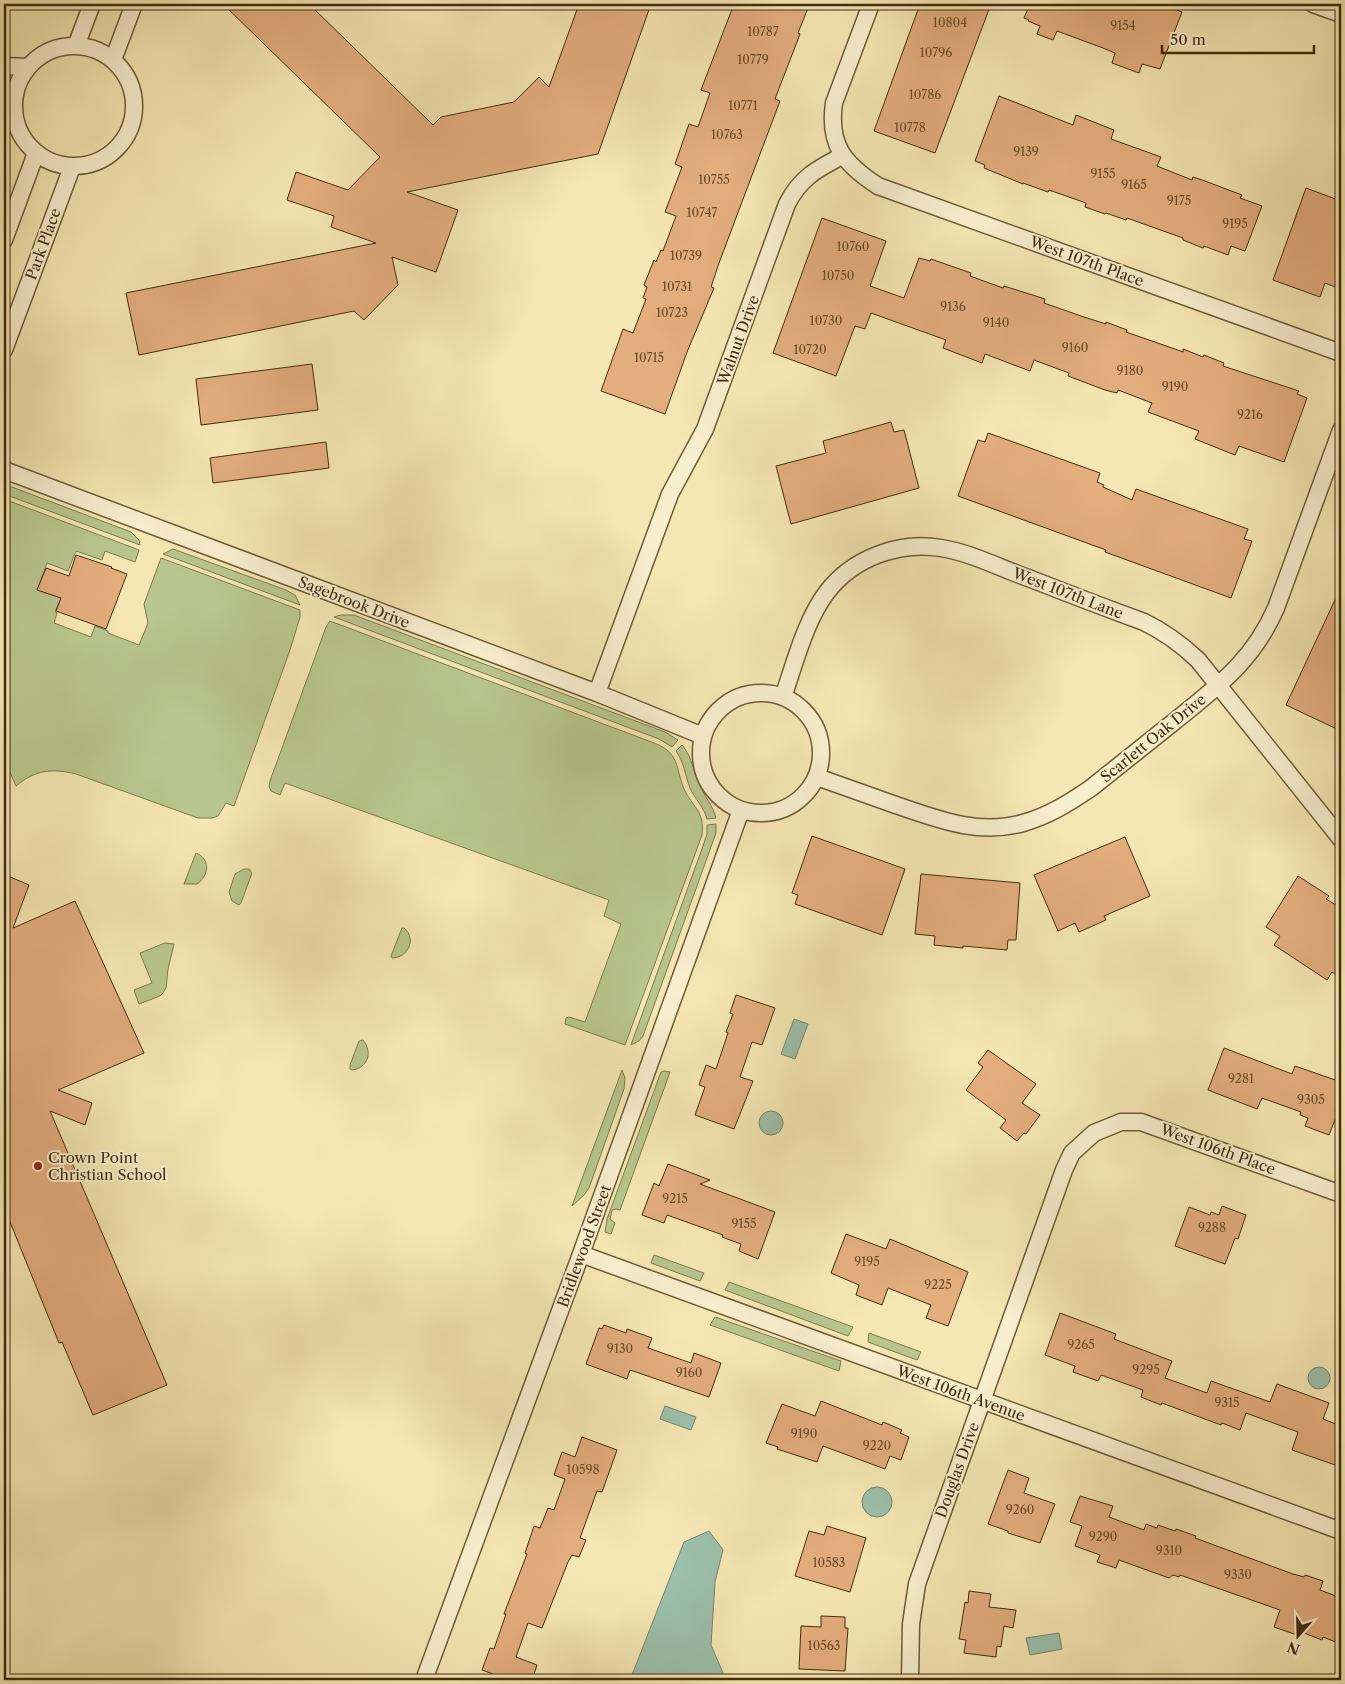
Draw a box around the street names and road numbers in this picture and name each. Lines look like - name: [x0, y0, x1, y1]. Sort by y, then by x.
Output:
- street label: Park Place: [21, 206, 65, 282]
- street label: West 107th Place: [1027, 231, 1147, 290]
- street label: Walnut Drive: [713, 292, 763, 389]
- street label: West 107th Lane: [1009, 563, 1126, 623]
- street label: Sagebrook Drive: [296, 572, 412, 632]
- street label: Scarlett Oak Drive: [1096, 690, 1210, 786]
- street label: West 106th Place: [1157, 1119, 1278, 1179]
- street label: Bridlewood Street: [553, 1181, 615, 1310]
- street label: West 106th Avenue: [893, 1361, 1028, 1425]
- street label: Douglas Drive: [931, 1420, 983, 1520]

